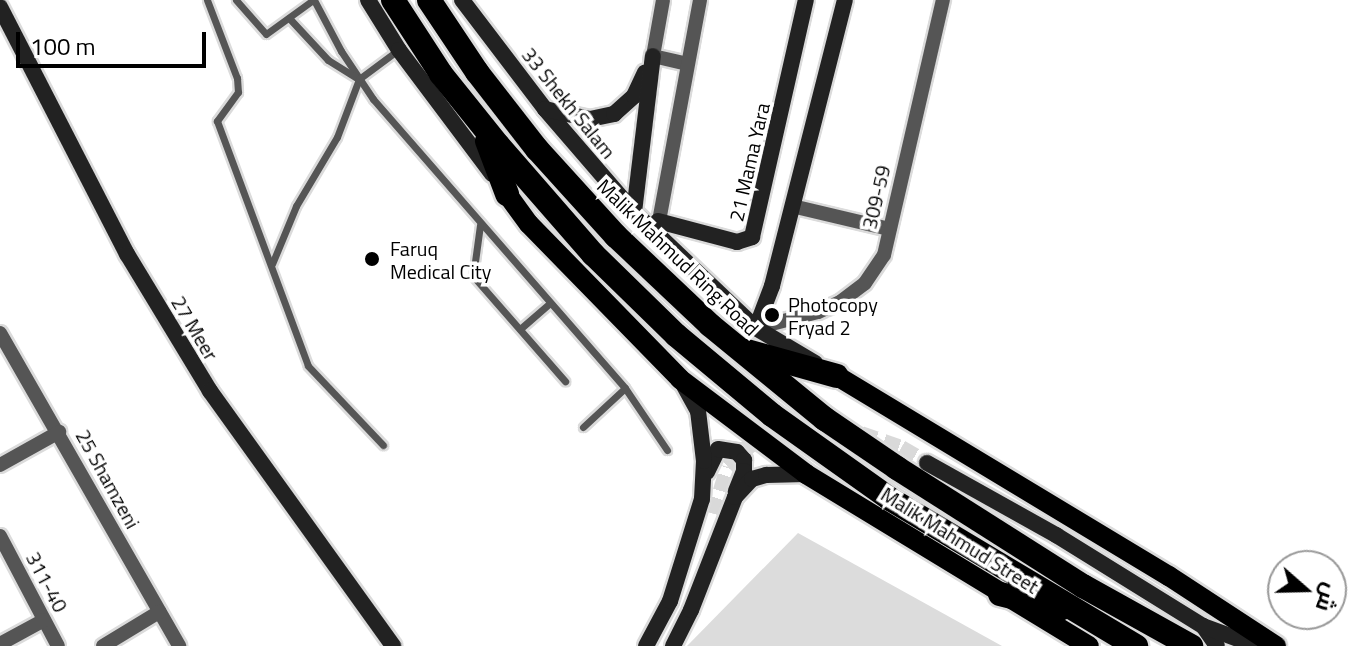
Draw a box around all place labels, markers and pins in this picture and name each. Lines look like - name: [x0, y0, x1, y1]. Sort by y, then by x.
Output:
- place label: Faruq Medical City: [390, 236, 491, 283]
- marker: Faruq Medical City: [361, 248, 383, 270]
- place label: Photocopy Fryad 2: [788, 292, 878, 339]
- marker: Photocopy Fryad 2: [763, 306, 781, 324]

